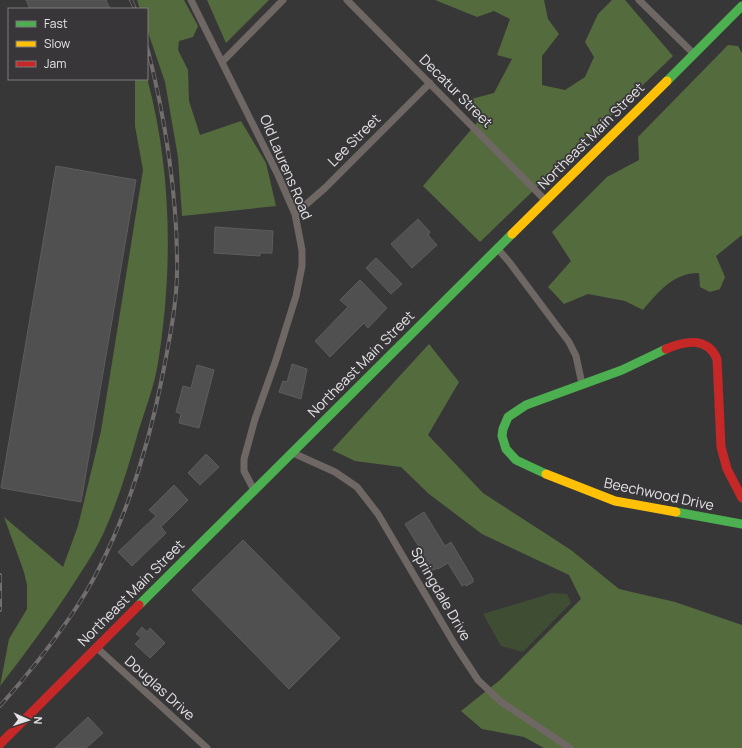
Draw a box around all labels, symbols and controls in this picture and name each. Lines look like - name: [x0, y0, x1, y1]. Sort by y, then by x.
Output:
- legend: [8, 8, 148, 80]
- text: Fast: [44, 15, 68, 32]
- text: Slow: [44, 35, 70, 52]
- street label: Decatur Street: [416, 50, 497, 132]
- text: Jam: [44, 55, 66, 72]
- street label: Northeast Main Street: [533, 78, 648, 193]
- street label: Lee Street: [323, 109, 384, 170]
- street label: Old Laurens Road: [256, 111, 317, 222]
- street label: Northeast Main Street: [303, 306, 418, 421]
- street label: Beechwood Drive: [602, 473, 716, 514]
- street label: Northeast Main Street: [73, 535, 188, 650]
- street label: Springdale Drive: [407, 544, 476, 644]
- street label: Douglas Drive: [121, 651, 199, 724]
- north arrow: [8, 700, 48, 740]
- text: N: [31, 716, 46, 725]

